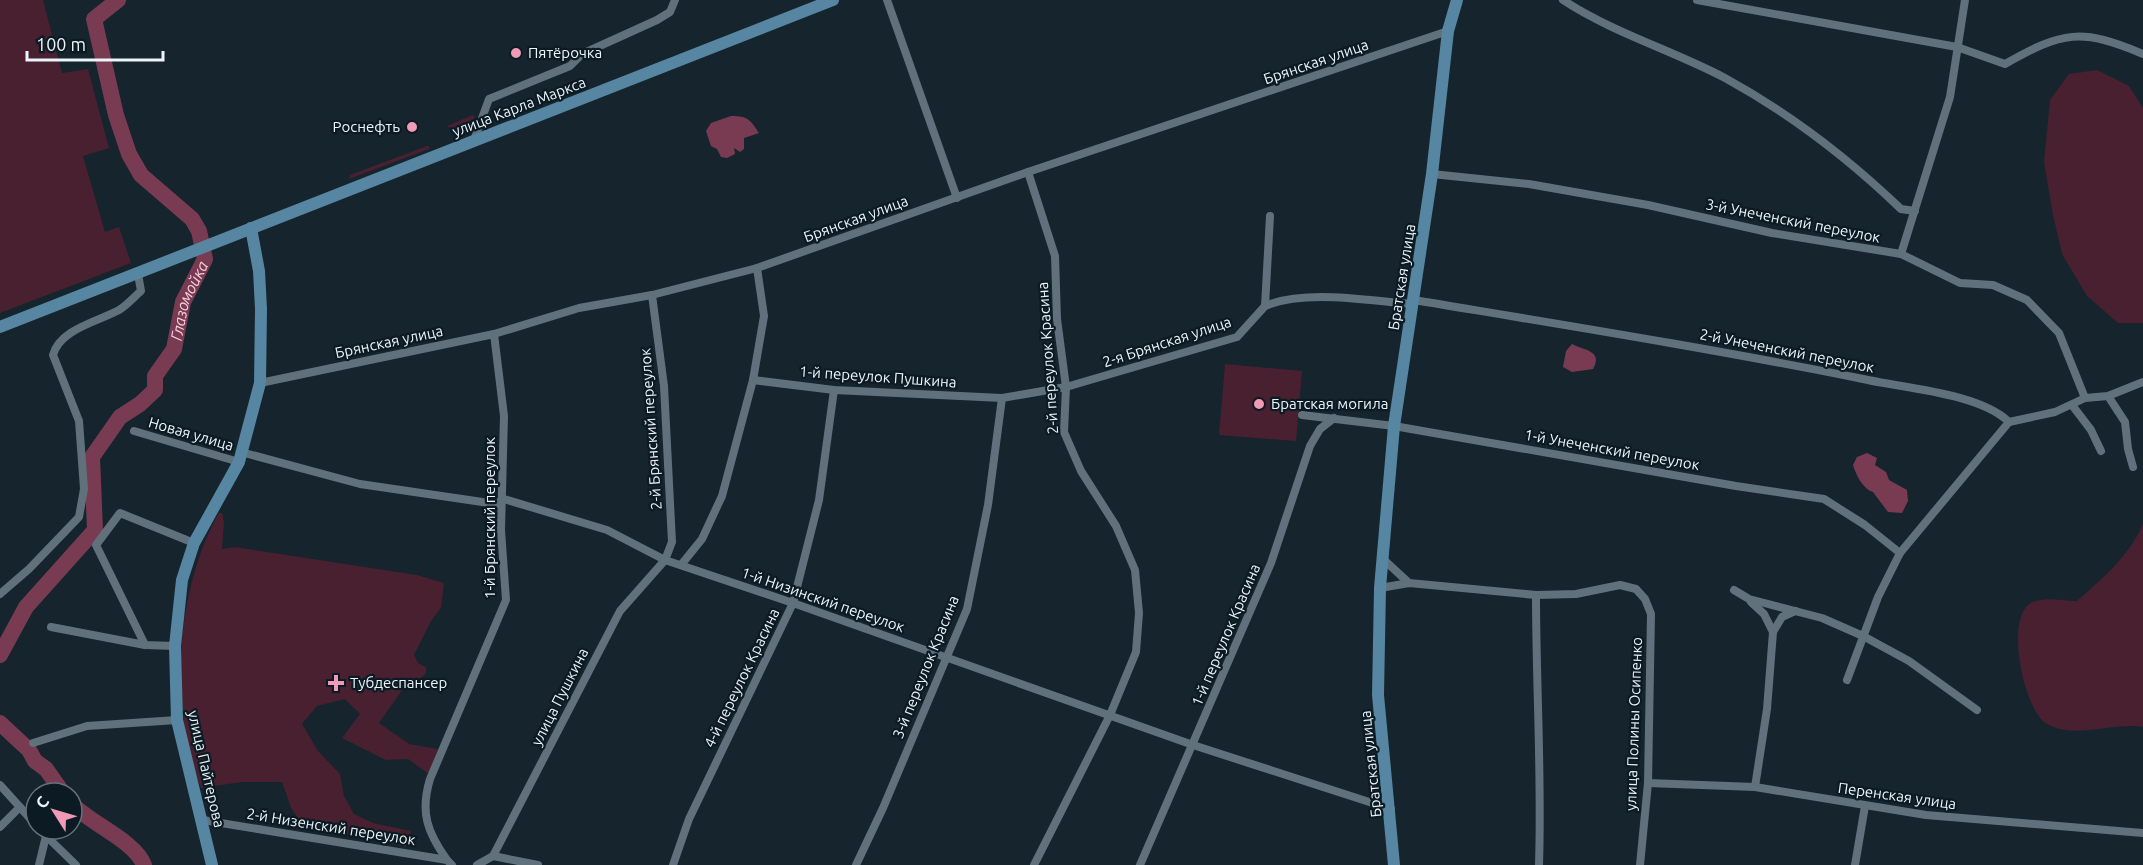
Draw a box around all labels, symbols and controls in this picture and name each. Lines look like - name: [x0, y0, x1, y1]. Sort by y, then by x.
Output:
- scale bar: [27, 24, 164, 62]
- text: 100 m: [36, 34, 86, 54]
- street label: Брянская улица: [1261, 36, 1371, 87]
- place label: Пятёрочка: [528, 44, 602, 61]
- marker: Пятёрочка: [509, 46, 523, 60]
- street label: улица Карла Маркса: [450, 73, 588, 140]
- place label: Роснефть: [333, 118, 400, 135]
- marker: Роснефть: [405, 120, 419, 134]
- street label: Брянская улица: [801, 192, 910, 245]
- street label: 3-й Унеченский переулок: [1704, 195, 1882, 246]
- street label: Братская улица: [1385, 223, 1418, 331]
- water label: Глазомойка: [167, 258, 212, 342]
- street label: 2-й переулок Красина: [1034, 281, 1061, 435]
- street label: 2-я Брянская улица: [1100, 313, 1233, 370]
- street label: Брянская улица: [333, 322, 444, 361]
- street label: 2-й Унеченский переулок: [1698, 325, 1876, 376]
- street label: 2-й Брянский переулок: [636, 347, 665, 510]
- street label: 1-й переулок Пушкина: [799, 363, 957, 390]
- place label: Братская могила: [1271, 395, 1388, 412]
- marker: Братская могила: [1252, 397, 1266, 411]
- street label: Новая улица: [147, 413, 236, 454]
- street label: 1-й Унеченский переулок: [1523, 426, 1701, 473]
- street label: 1-й Брянский переулок: [481, 437, 498, 599]
- street label: 1-й переулок Красина: [1188, 561, 1263, 708]
- street label: 1-й Низинский переулок: [739, 564, 907, 636]
- street label: 3-й переулок Красина: [889, 593, 962, 741]
- street label: 4-й переулок Красина: [700, 605, 783, 750]
- street label: улица Полины Осипенко: [1622, 637, 1645, 811]
- street label: улица Пушкина: [528, 645, 591, 748]
- marker: Тубдеспансер: [327, 674, 345, 692]
- place label: Тубдеспансер: [350, 674, 447, 691]
- street label: улица Пайтерова: [185, 709, 228, 829]
- street label: Братская улица: [1356, 710, 1385, 818]
- street label: Перенская улица: [1837, 779, 1957, 812]
- north arrow: [24, 781, 84, 841]
- text: С: [32, 792, 52, 811]
- street label: 2-й Низенский переулок: [245, 805, 417, 848]

